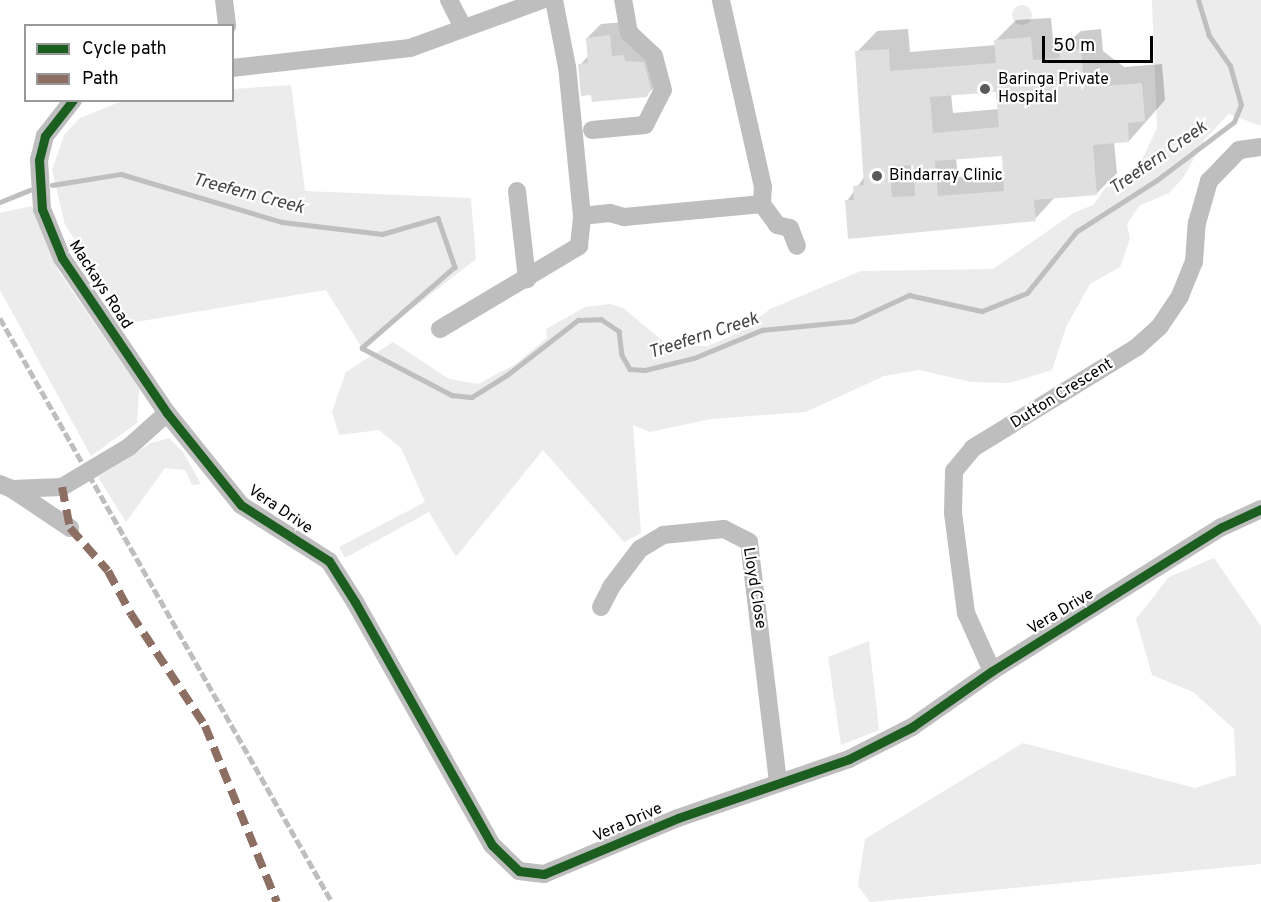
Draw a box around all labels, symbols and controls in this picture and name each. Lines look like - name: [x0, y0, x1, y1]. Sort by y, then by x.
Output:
- legend: [24, 24, 234, 102]
- scale bar: [1045, 24, 1156, 62]
- text: 50 m: [1053, 35, 1095, 58]
- text: Cycle path: [82, 38, 167, 61]
- text: Path: [82, 68, 119, 91]
- place label: Baringa Private Hospital: [998, 70, 1109, 108]
- marker: Baringa Private Hospital: [976, 80, 994, 98]
- water label: Treefern Creek: [1106, 117, 1212, 201]
- place label: Bindarray Clinic: [889, 166, 1003, 186]
- marker: Bindarray Clinic: [870, 169, 884, 183]
- water label: Treefern Creek: [190, 170, 306, 220]
- street label: Mackays Road: [64, 237, 136, 333]
- water label: Treefern Creek: [646, 309, 762, 365]
- street label: Dutton Crescent: [1007, 355, 1117, 433]
- street label: Vera Drive: [244, 481, 316, 539]
- street label: Lloyd Close: [738, 546, 770, 630]
- street label: Vera Drive: [1024, 585, 1098, 639]
- street label: Vera Drive: [590, 799, 666, 847]

